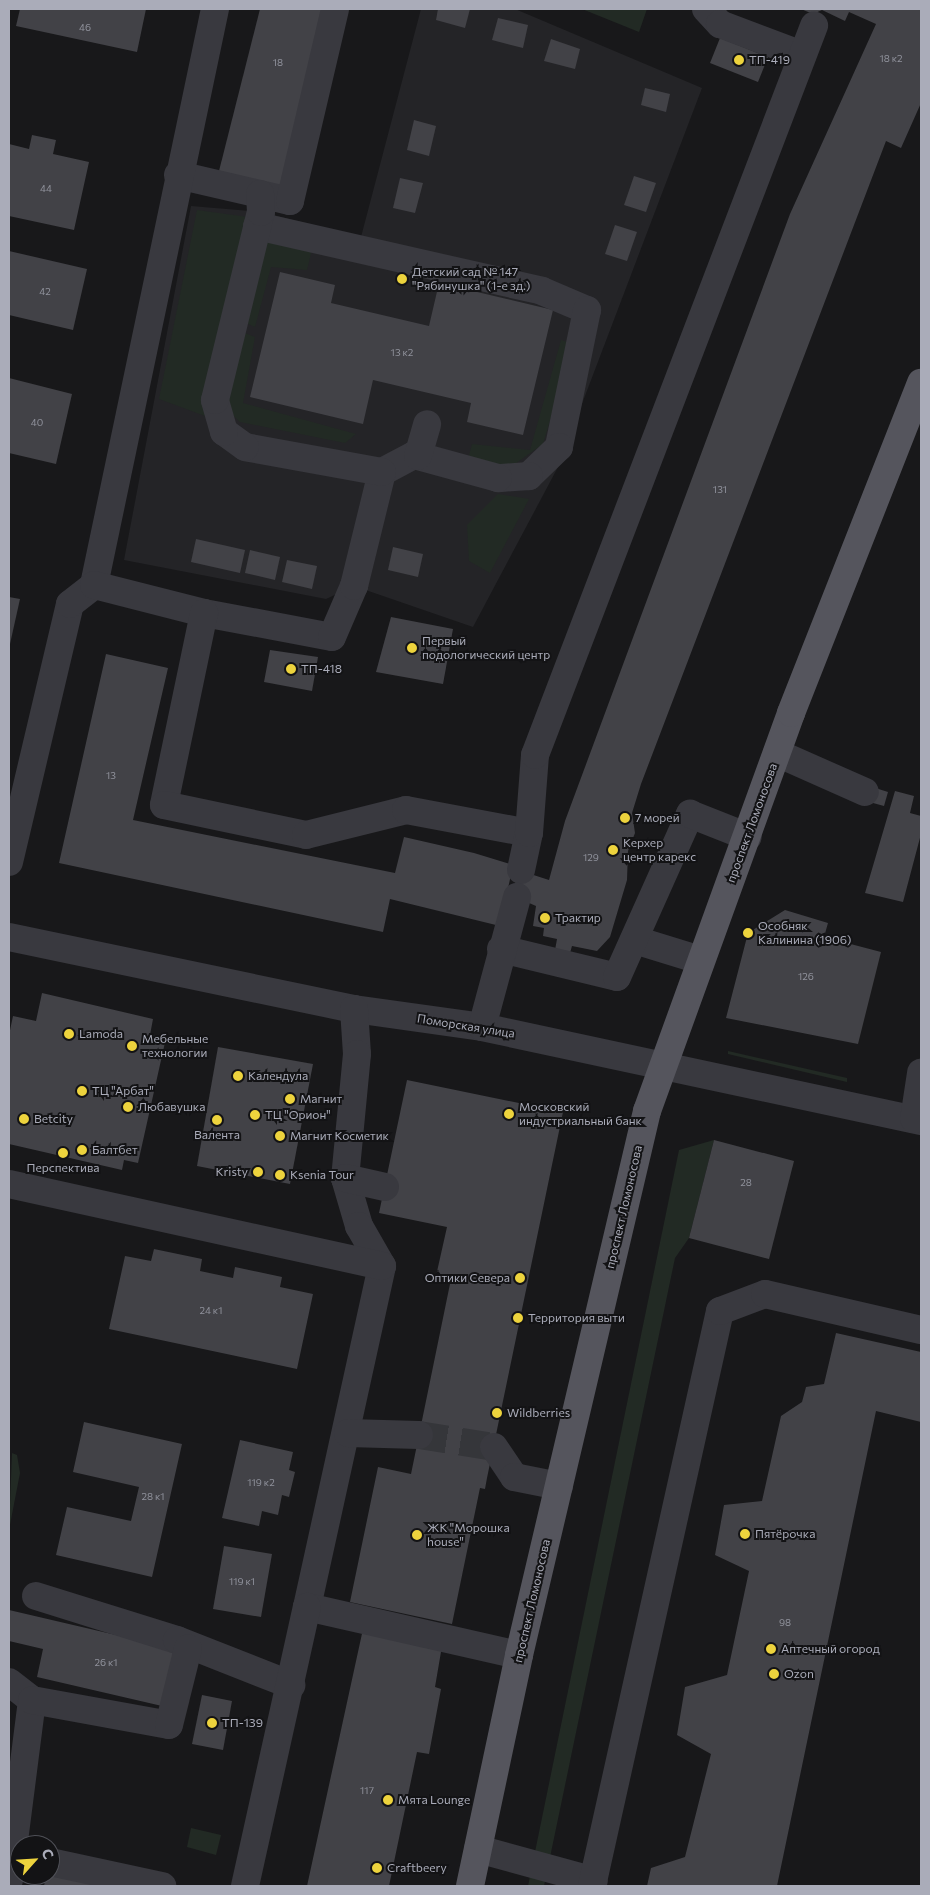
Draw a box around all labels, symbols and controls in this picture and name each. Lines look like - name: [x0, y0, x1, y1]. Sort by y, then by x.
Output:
- house number: 46: [79, 22, 91, 34]
- place label: ТП-419: [749, 53, 790, 67]
- house number: 18 к2: [879, 53, 903, 65]
- marker: ТП-419: [733, 54, 745, 66]
- house number: 18: [273, 57, 283, 69]
- house number: 44: [40, 183, 52, 195]
- place label: Детский сад № 147 "Рябинушка" (1-е зд.): [412, 265, 530, 293]
- marker: Детский сад № 147 "Рябинушка" (1-е зд.): [396, 273, 408, 285]
- house number: 42: [39, 286, 51, 298]
- house number: 13 к2: [391, 347, 413, 359]
- house number: 40: [31, 417, 43, 429]
- house number: 131: [713, 484, 727, 496]
- place label: Первый подологический центр: [422, 634, 550, 662]
- marker: Первый подологический центр: [406, 642, 418, 654]
- place label: ТП-418: [301, 662, 342, 676]
- marker: ТП-418: [285, 663, 297, 675]
- street label: проспект Ломоносова: [724, 761, 780, 885]
- house number: 13: [106, 770, 116, 782]
- place label: 7 морей: [635, 811, 680, 825]
- marker: 7 морей: [619, 812, 631, 824]
- place label: Керхер центр карекс: [623, 836, 696, 864]
- marker: Керхер центр карекс: [607, 844, 619, 856]
- house number: 129: [583, 852, 599, 864]
- place label: Трактир: [555, 911, 601, 925]
- marker: Трактир: [539, 912, 551, 924]
- place label: Особняк Калинина (1906): [758, 919, 851, 947]
- marker: Особняк Калинина (1906): [742, 927, 754, 939]
- house number: 126: [798, 971, 814, 983]
- street label: Поморская улица: [416, 1011, 516, 1041]
- place label: Lamoda: [79, 1027, 123, 1041]
- marker: Lamoda: [63, 1028, 75, 1040]
- place label: Мебельные технологии: [142, 1032, 208, 1060]
- marker: Мебельные технологии: [126, 1040, 138, 1052]
- place label: Календула: [248, 1069, 308, 1083]
- marker: Календула: [232, 1070, 244, 1082]
- place label: ТЦ "Арбат": [92, 1084, 154, 1098]
- marker: ТЦ "Арбат": [76, 1085, 88, 1097]
- place label: Магнит: [300, 1092, 342, 1106]
- marker: Магнит: [284, 1093, 296, 1105]
- place label: Любавушка: [138, 1100, 206, 1114]
- place label: Московский индустриальный банк: [519, 1100, 642, 1128]
- marker: Любавушка: [122, 1101, 134, 1113]
- place label: ТЦ "Орион": [265, 1108, 331, 1122]
- marker: Московский индустриальный банк: [503, 1108, 515, 1120]
- marker: ТЦ "Орион": [249, 1109, 261, 1121]
- place label: Betcity: [34, 1112, 73, 1126]
- marker: Betcity: [18, 1113, 30, 1125]
- marker: Валента: [211, 1114, 223, 1126]
- place label: Валента: [194, 1128, 240, 1142]
- place label: Магнит Косметик: [290, 1129, 389, 1143]
- marker: Магнит Косметик: [274, 1130, 286, 1142]
- place label: Балтбет: [92, 1143, 138, 1157]
- marker: Балтбет: [76, 1144, 88, 1156]
- street label: проспект Ломоносова: [603, 1144, 645, 1270]
- marker: Перспектива: [57, 1147, 69, 1159]
- place label: Перспектива: [27, 1161, 99, 1175]
- place label: Kristy: [216, 1165, 248, 1179]
- marker: Kristy: [252, 1166, 264, 1178]
- place label: Ksenia Tour: [290, 1168, 354, 1182]
- marker: Ksenia Tour: [274, 1169, 286, 1181]
- house number: 28: [740, 1177, 752, 1189]
- place label: Оптики Севера: [425, 1271, 510, 1285]
- marker: Оптики Севера: [514, 1272, 526, 1284]
- house number: 24 к1: [200, 1305, 222, 1317]
- place label: Территория выти: [528, 1311, 625, 1325]
- marker: Территория выти: [512, 1312, 524, 1324]
- place label: Wildberries: [507, 1406, 570, 1420]
- marker: Wildberries: [491, 1407, 503, 1419]
- house number: 119 к2: [247, 1477, 275, 1489]
- house number: 28 к1: [141, 1491, 165, 1503]
- place label: ЖК "Морошка house": [427, 1521, 510, 1549]
- place label: Пятёрочка: [755, 1527, 815, 1541]
- marker: Пятёрочка: [739, 1528, 751, 1540]
- marker: ЖК "Морошка house": [411, 1529, 423, 1541]
- street label: проспект Ломоносова: [511, 1538, 553, 1664]
- house number: 119 к1: [229, 1576, 255, 1588]
- house number: 98: [779, 1617, 791, 1629]
- place label: Аптечный огород: [781, 1642, 880, 1656]
- marker: Аптечный огород: [765, 1643, 777, 1655]
- house number: 26 к1: [94, 1657, 118, 1669]
- place label: Ozon: [784, 1667, 814, 1681]
- marker: Ozon: [768, 1668, 780, 1680]
- place label: ТП-139: [222, 1716, 263, 1730]
- marker: ТП-139: [206, 1717, 218, 1729]
- house number: 117: [360, 1785, 374, 1797]
- place label: Мята Lounge: [398, 1793, 470, 1807]
- marker: Мята Lounge: [382, 1794, 394, 1806]
- north arrow: [10, 1835, 60, 1885]
- text: С: [38, 1846, 58, 1862]
- place label: Craftbeery: [387, 1861, 447, 1875]
- marker: Craftbeery: [371, 1862, 383, 1874]

